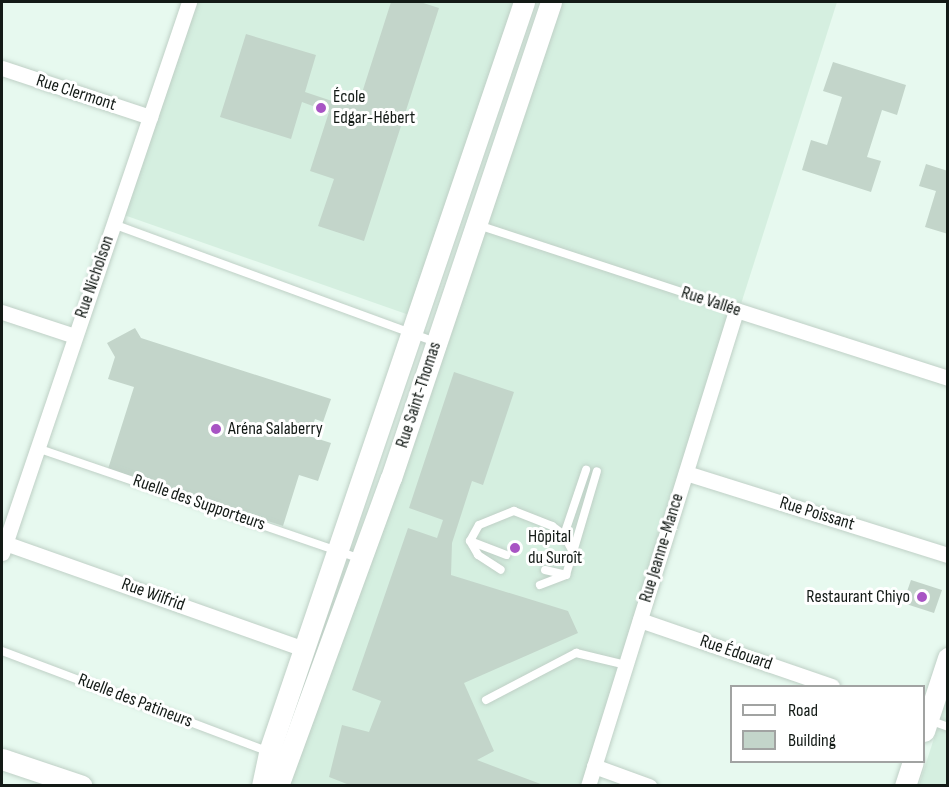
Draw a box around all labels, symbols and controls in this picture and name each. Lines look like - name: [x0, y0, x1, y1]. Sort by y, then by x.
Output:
- street label: Rue Clermont: [33, 70, 119, 116]
- place label: École Edgar-Hébert: [333, 87, 415, 130]
- marker: École Edgar-Hébert: [314, 101, 328, 115]
- street label: Rue Nicholson: [71, 233, 119, 321]
- street label: Rue Vallée: [678, 282, 744, 322]
- street label: Rue Saint-Thomas: [392, 339, 446, 451]
- place label: Aréna Salaberry: [228, 418, 323, 440]
- marker: Aréna Salaberry: [209, 422, 223, 436]
- street label: Ruelle des Supporteurs: [130, 470, 268, 536]
- street label: Rue Jeanne-Mance: [635, 491, 689, 605]
- street label: Rue Poissant: [777, 492, 857, 536]
- place label: Hôpital du Suroît: [528, 527, 582, 570]
- marker: Hôpital du Suroît: [506, 539, 524, 557]
- street label: Rue Wilfrid: [118, 574, 188, 616]
- place label: Restaurant Chiyo: [806, 586, 910, 608]
- marker: Restaurant Chiyo: [915, 590, 929, 604]
- street label: Rue Édouard: [697, 631, 775, 675]
- street label: Ruelle des Patineurs: [75, 669, 195, 733]
- legend: [730, 685, 925, 763]
- text: Road: [788, 700, 818, 721]
- text: Building: [788, 730, 836, 751]

